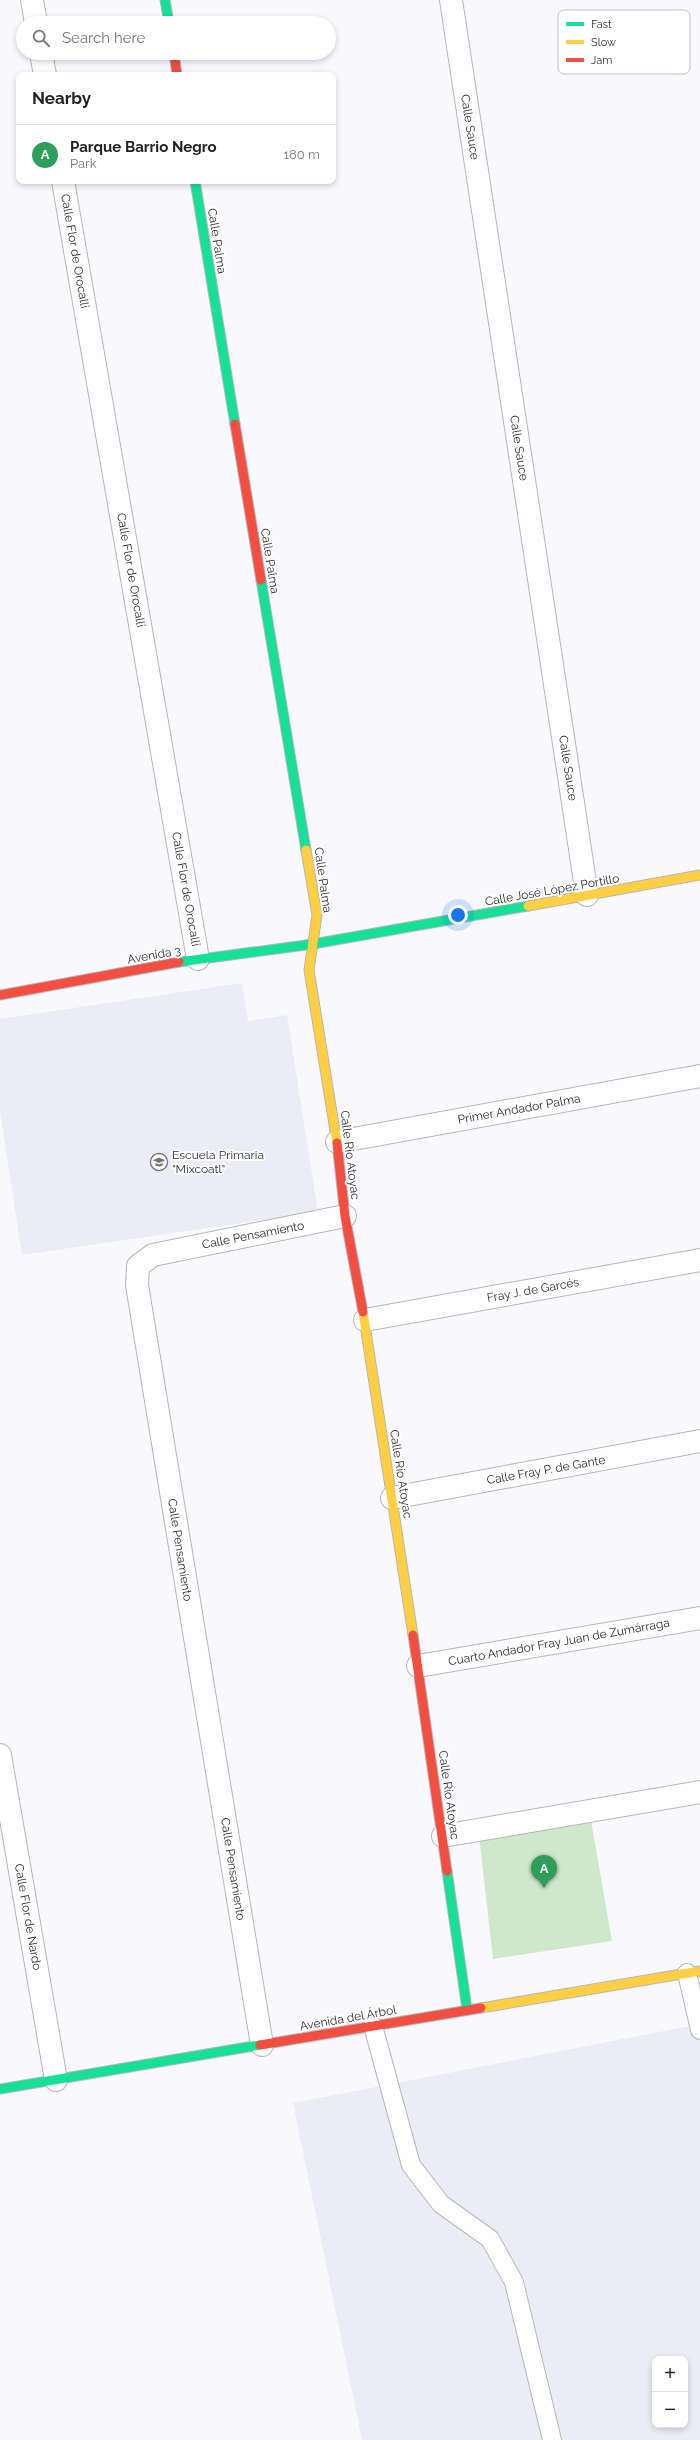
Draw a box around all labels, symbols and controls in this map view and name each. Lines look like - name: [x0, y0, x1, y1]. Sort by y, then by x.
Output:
- legend: [558, 10, 690, 74]
- search box: [16, 16, 336, 60]
- text: Fast: [591, 18, 612, 31]
- icon: search: [30, 27, 52, 49]
- text: Search here: [62, 29, 145, 47]
- text: Slow: [591, 36, 616, 49]
- text: Jam: [591, 54, 612, 67]
- text: Nearby: [32, 88, 91, 108]
- street label: Calle Sauce: [458, 93, 482, 161]
- text: Parque Barrio Negro: [70, 138, 217, 156]
- text: A: [41, 147, 49, 162]
- text: 180 m: [284, 147, 320, 162]
- text: Park: [70, 156, 97, 171]
- street label: Calle Flor de Orocalli: [58, 193, 92, 309]
- street label: Calle Palma: [205, 207, 229, 275]
- street label: Calle Sauce: [507, 414, 531, 482]
- street label: Calle Flor de Orocalli: [114, 512, 148, 628]
- street label: Calle Palma: [258, 527, 282, 595]
- street label: Calle Sauce: [556, 734, 580, 802]
- street label: Calle Flor de Orocalli: [169, 831, 203, 947]
- street label: Calle Palma: [311, 846, 335, 914]
- street label: Calle José López Portillo: [484, 871, 620, 909]
- your location: [448, 905, 468, 925]
- street label: Avenida 3: [126, 943, 182, 967]
- street label: Primer Andador Palma: [456, 1091, 582, 1127]
- street label: Calle Río Atoyac: [338, 1110, 362, 1201]
- place label: Escuela Primaria "Mixcoatl": [172, 1148, 264, 1176]
- school or university icon: Escuela Primaria "Mixcoatl": [149, 1152, 169, 1172]
- street label: Calle Pensamiento: [201, 1218, 305, 1252]
- street label: Fray J. de Garcés: [486, 1275, 580, 1305]
- street label: Calle Río Atoyac: [387, 1429, 415, 1520]
- street label: Calle Fray P. de Gante: [486, 1453, 606, 1487]
- street label: Calle Pensamiento: [165, 1498, 195, 1602]
- street label: Cuarto Andador Fray Juan de Zumárraga: [447, 1616, 671, 1668]
- street label: Calle Río Atoyac: [436, 1750, 462, 1841]
- street label: Calle Pensamiento: [218, 1817, 248, 1921]
- pin: A: [531, 1855, 557, 1888]
- street label: Calle Flor de Nardo: [12, 1863, 44, 1971]
- street label: Avenida del Árbol: [299, 2002, 398, 2033]
- map controls: [652, 2356, 688, 2428]
- button: +: [652, 2356, 688, 2392]
- button: −: [652, 2392, 688, 2428]

